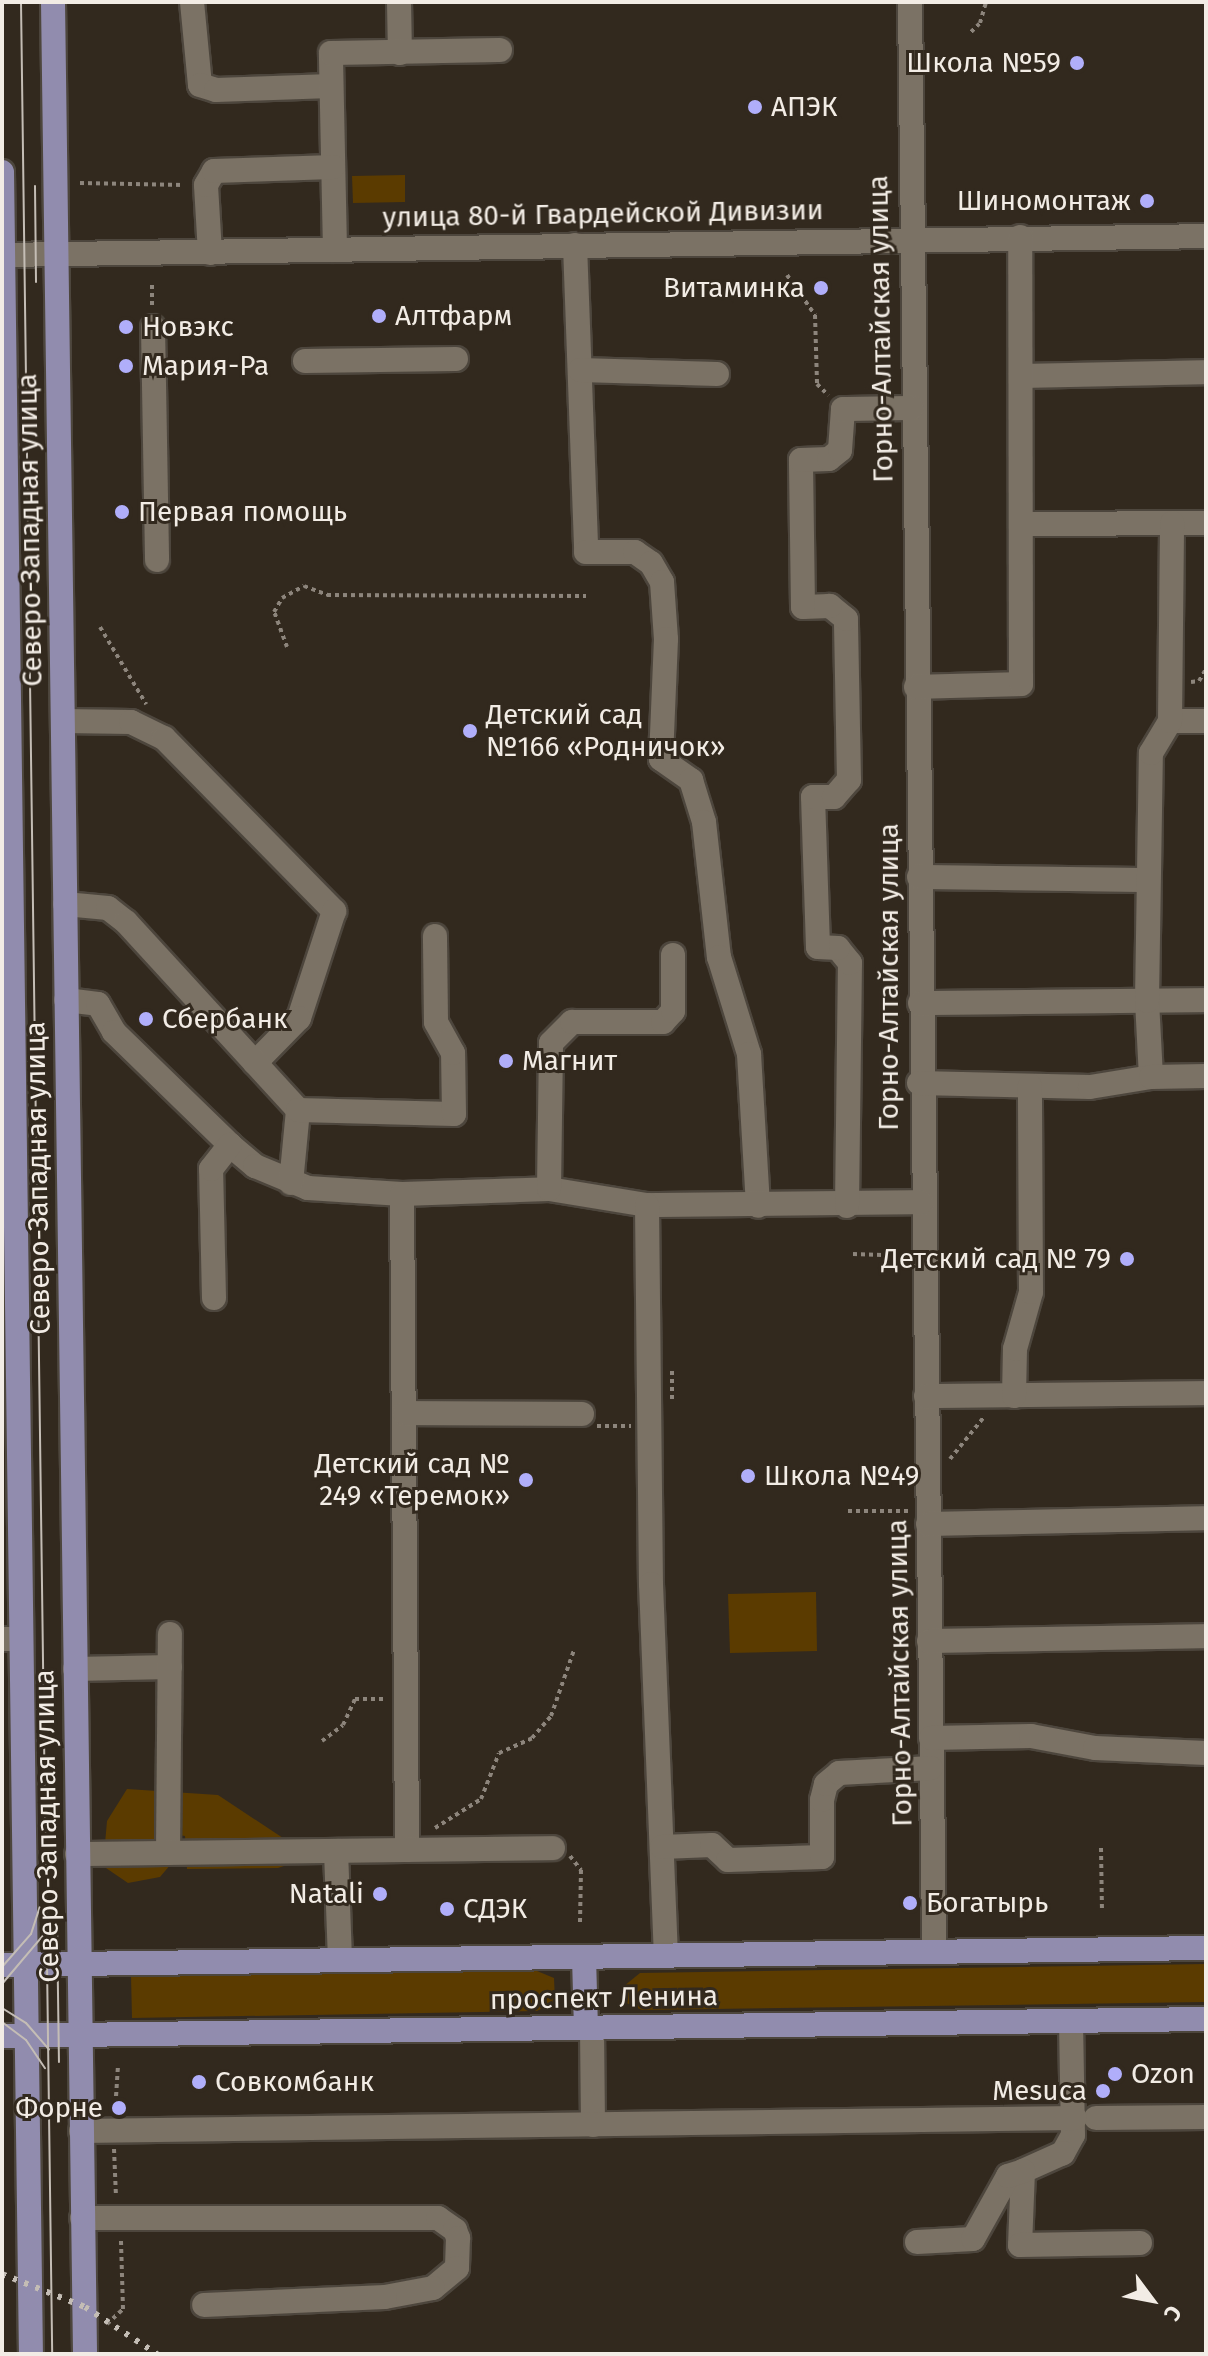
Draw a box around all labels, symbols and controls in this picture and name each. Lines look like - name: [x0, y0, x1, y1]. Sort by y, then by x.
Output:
- place label: Школа №59: [906, 46, 1061, 80]
- marker: Школа №59: [1068, 54, 1086, 72]
- place label: АПЭК: [771, 90, 837, 124]
- marker: АПЭК: [746, 98, 764, 116]
- street label: Горно-Алтайская улица: [862, 175, 900, 483]
- place label: Шиномонтаж: [957, 184, 1131, 218]
- marker: Шиномонтаж: [1138, 192, 1156, 210]
- street label: улица 80-й Гвардейской Дивизии: [382, 193, 824, 235]
- place label: Витаминка: [663, 271, 805, 305]
- marker: Витаминка: [812, 279, 830, 297]
- place label: Алтфарм: [395, 299, 512, 333]
- marker: Алтфарм: [370, 307, 388, 325]
- place label: Новэкс: [142, 310, 234, 344]
- marker: Новэкс: [117, 318, 135, 336]
- place label: Мария-Ра: [142, 349, 269, 383]
- marker: Мария-Ра: [117, 357, 135, 375]
- street label: Северо-Западная улица: [10, 373, 50, 687]
- place label: Первая помощь: [138, 495, 347, 529]
- marker: Первая помощь: [113, 503, 131, 521]
- place label: Детский сад №166 «Родничок»: [486, 698, 726, 764]
- marker: Детский сад №166 «Родничок»: [461, 722, 479, 740]
- street label: Горно-Алтайская улица: [872, 823, 906, 1131]
- place label: Сбербанк: [162, 1002, 288, 1036]
- marker: Сбербанк: [137, 1010, 155, 1028]
- street label: Северо-Западная улица: [18, 1021, 58, 1335]
- place label: Магнит: [522, 1044, 617, 1078]
- marker: Магнит: [497, 1052, 515, 1070]
- place label: Детский сад № 79: [882, 1242, 1111, 1276]
- marker: Детский сад № 79: [1118, 1250, 1136, 1268]
- place label: Детский сад № 249 «Теремок»: [315, 1447, 510, 1513]
- place label: Школа №49: [764, 1459, 919, 1493]
- marker: Школа №49: [739, 1467, 757, 1485]
- marker: Детский сад № 249 «Теремок»: [517, 1471, 535, 1489]
- street label: Горно-Алтайская улица: [881, 1519, 919, 1827]
- street label: Северо-Западная улица: [27, 1669, 67, 1983]
- place label: Natali: [289, 1877, 364, 1911]
- marker: Natali: [371, 1885, 389, 1903]
- place label: Богатырь: [926, 1886, 1048, 1920]
- place label: СДЭК: [463, 1892, 527, 1926]
- marker: Богатырь: [901, 1894, 919, 1912]
- marker: СДЭК: [438, 1900, 456, 1918]
- street label: проспект Ленина: [490, 1979, 718, 2017]
- place label: Ozon: [1131, 2057, 1195, 2091]
- place label: Совкомбанк: [215, 2065, 374, 2099]
- marker: Ozon: [1106, 2065, 1124, 2083]
- marker: Совкомбанк: [190, 2073, 208, 2091]
- place label: Mesuca: [992, 2074, 1087, 2108]
- marker: Mesuca: [1094, 2082, 1112, 2100]
- place label: Форне: [15, 2091, 103, 2125]
- marker: Форне: [110, 2099, 128, 2117]
- north arrow: [1112, 2260, 1192, 2340]
- text: С: [1158, 2300, 1188, 2326]

